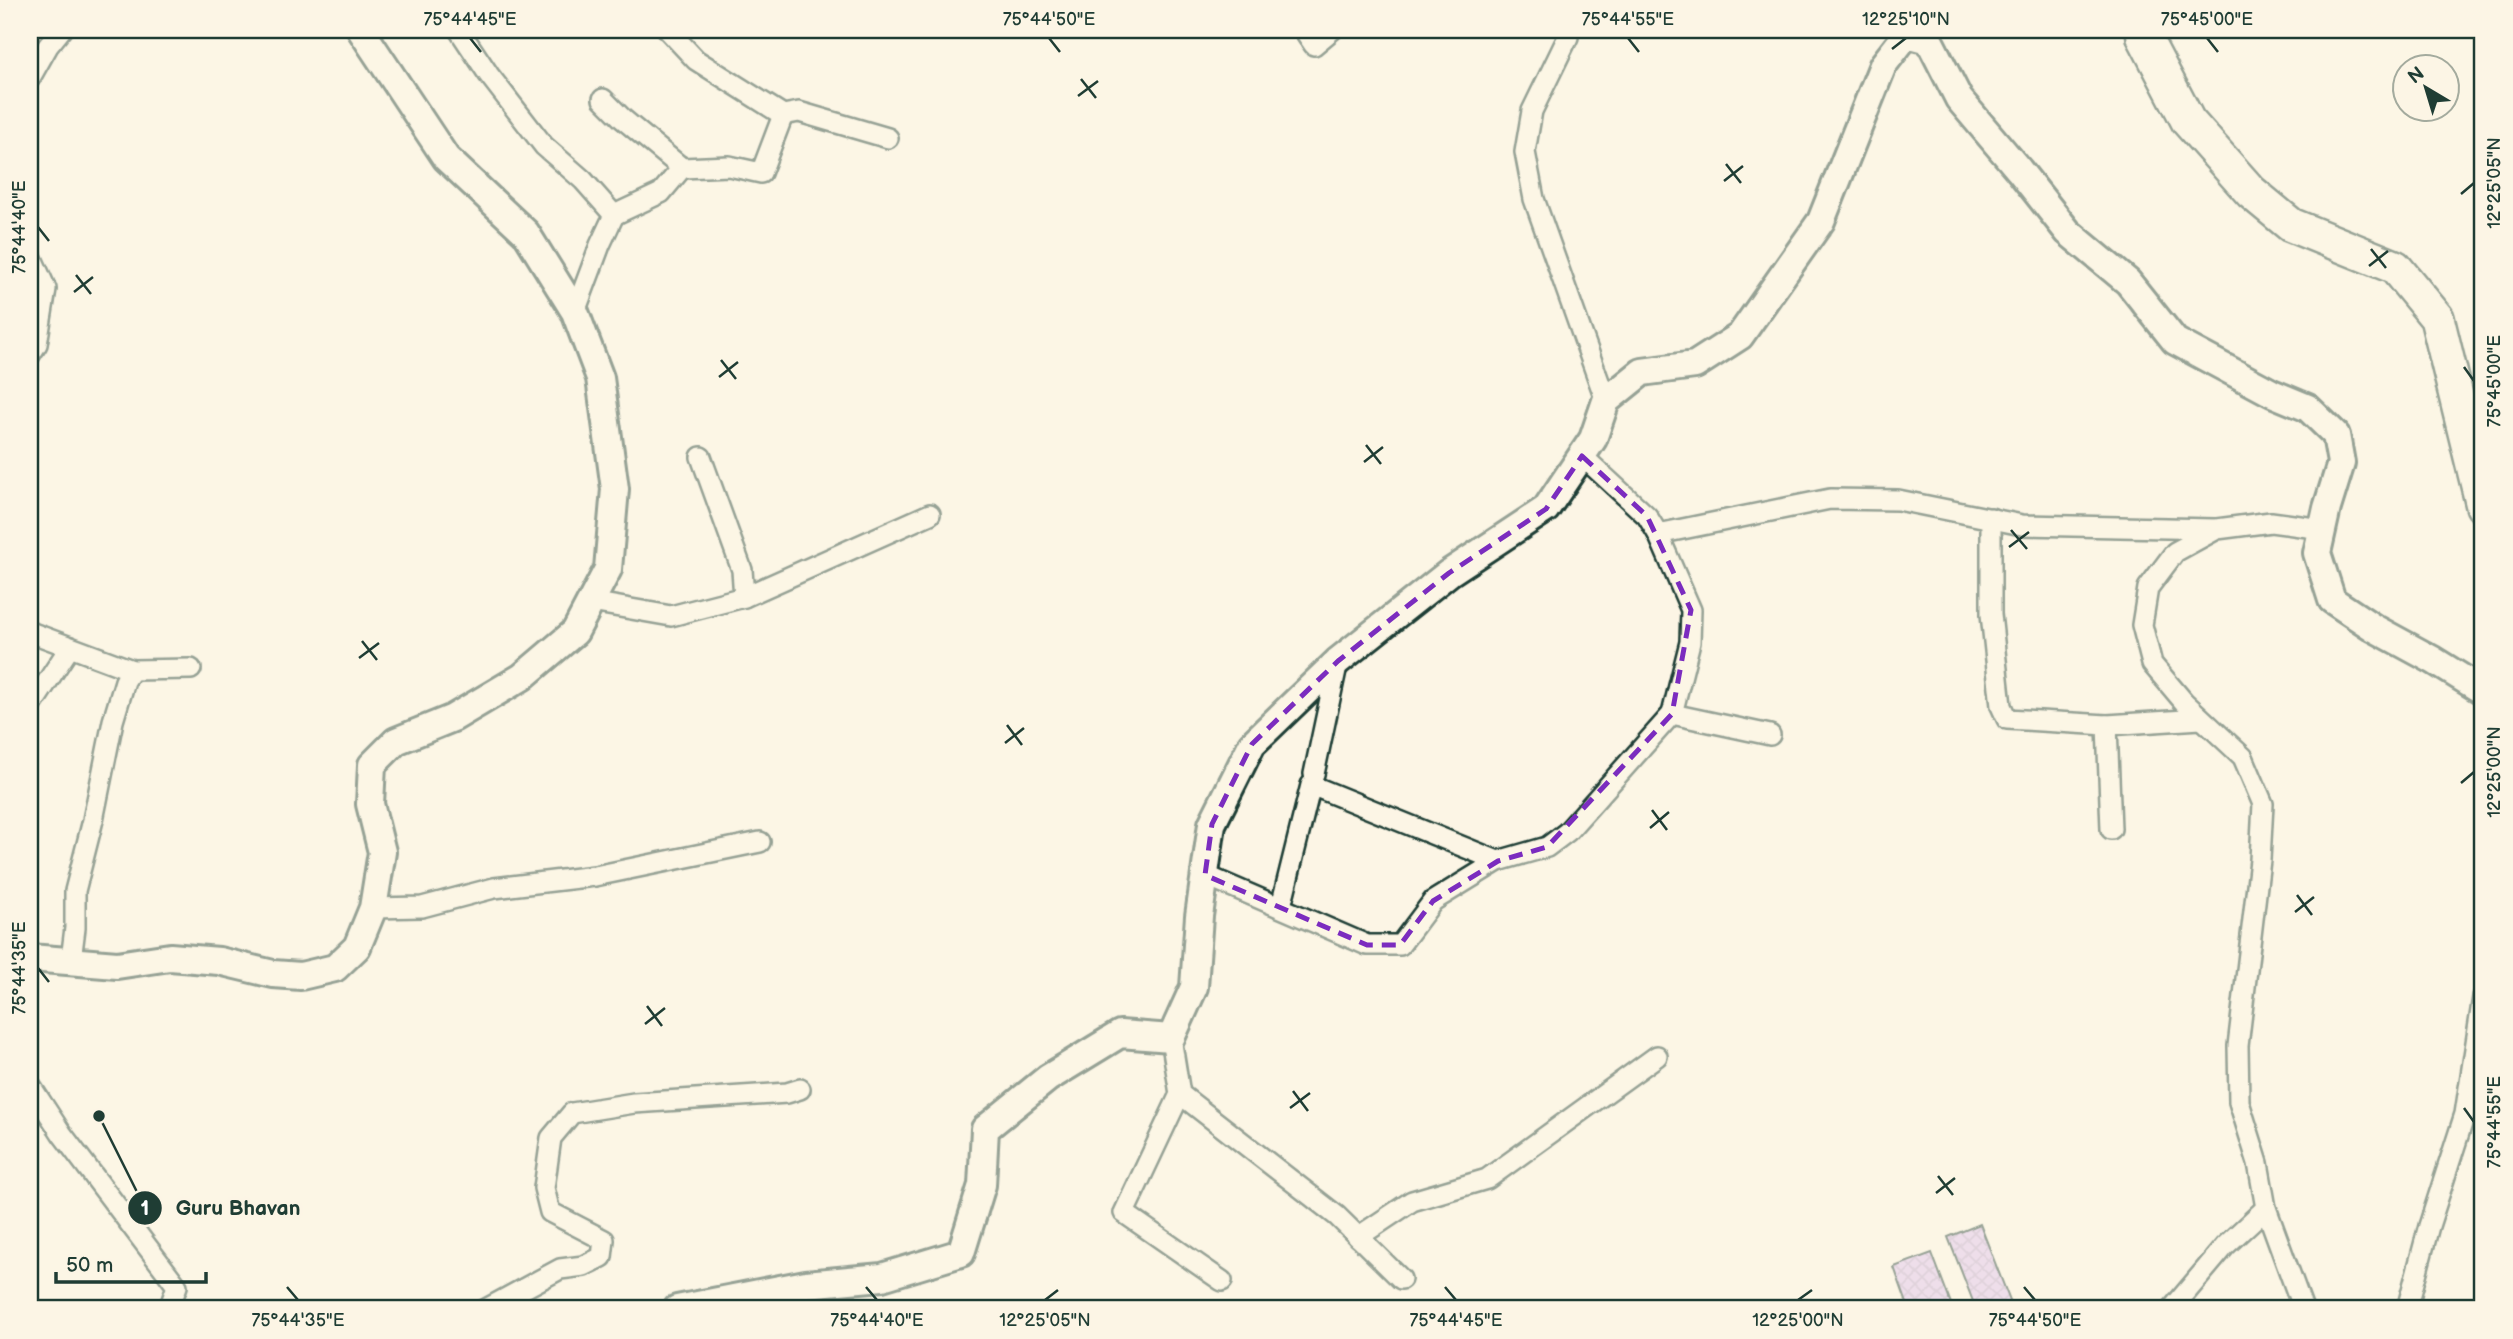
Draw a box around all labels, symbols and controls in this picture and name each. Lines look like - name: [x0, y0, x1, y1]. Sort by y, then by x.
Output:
- text: 75°44'45"E: [423, 9, 517, 30]
- text: 75°44'50"E: [1003, 9, 1095, 30]
- text: 75°44'55"E: [1582, 9, 1674, 30]
- text: 12°25'10"N: [1862, 9, 1950, 30]
- text: 75°45'00"E: [2161, 9, 2253, 30]
- north arrow: [2390, 52, 2460, 122]
- text: N: [2404, 62, 2429, 89]
- text: 12°25'05"N: [2484, 137, 2505, 229]
- text: 75°44'40"E: [9, 180, 30, 274]
- text: 75°45'00"E: [2484, 335, 2505, 427]
- text: 12°25'00"N: [2484, 726, 2505, 818]
- text: 75°44'35"E: [9, 921, 30, 1015]
- text: 75°44'55"E: [2484, 1076, 2505, 1168]
- callout: Guru Bhavan: [127, 1187, 315, 1229]
- text: 1: [141, 1196, 149, 1221]
- text: Guru Bhavan: [176, 1196, 300, 1221]
- scale bar: [56, 1241, 206, 1285]
- text: 50 m: [66, 1253, 113, 1278]
- text: 75°44'35"E: [251, 1310, 345, 1331]
- text: 75°44'40"E: [830, 1310, 924, 1331]
- text: 12°25'05"N: [999, 1310, 1091, 1331]
- text: 75°44'45"E: [1409, 1310, 1503, 1331]
- text: 12°25'00"N: [1752, 1310, 1844, 1331]
- text: 75°44'50"E: [1989, 1310, 2081, 1331]

